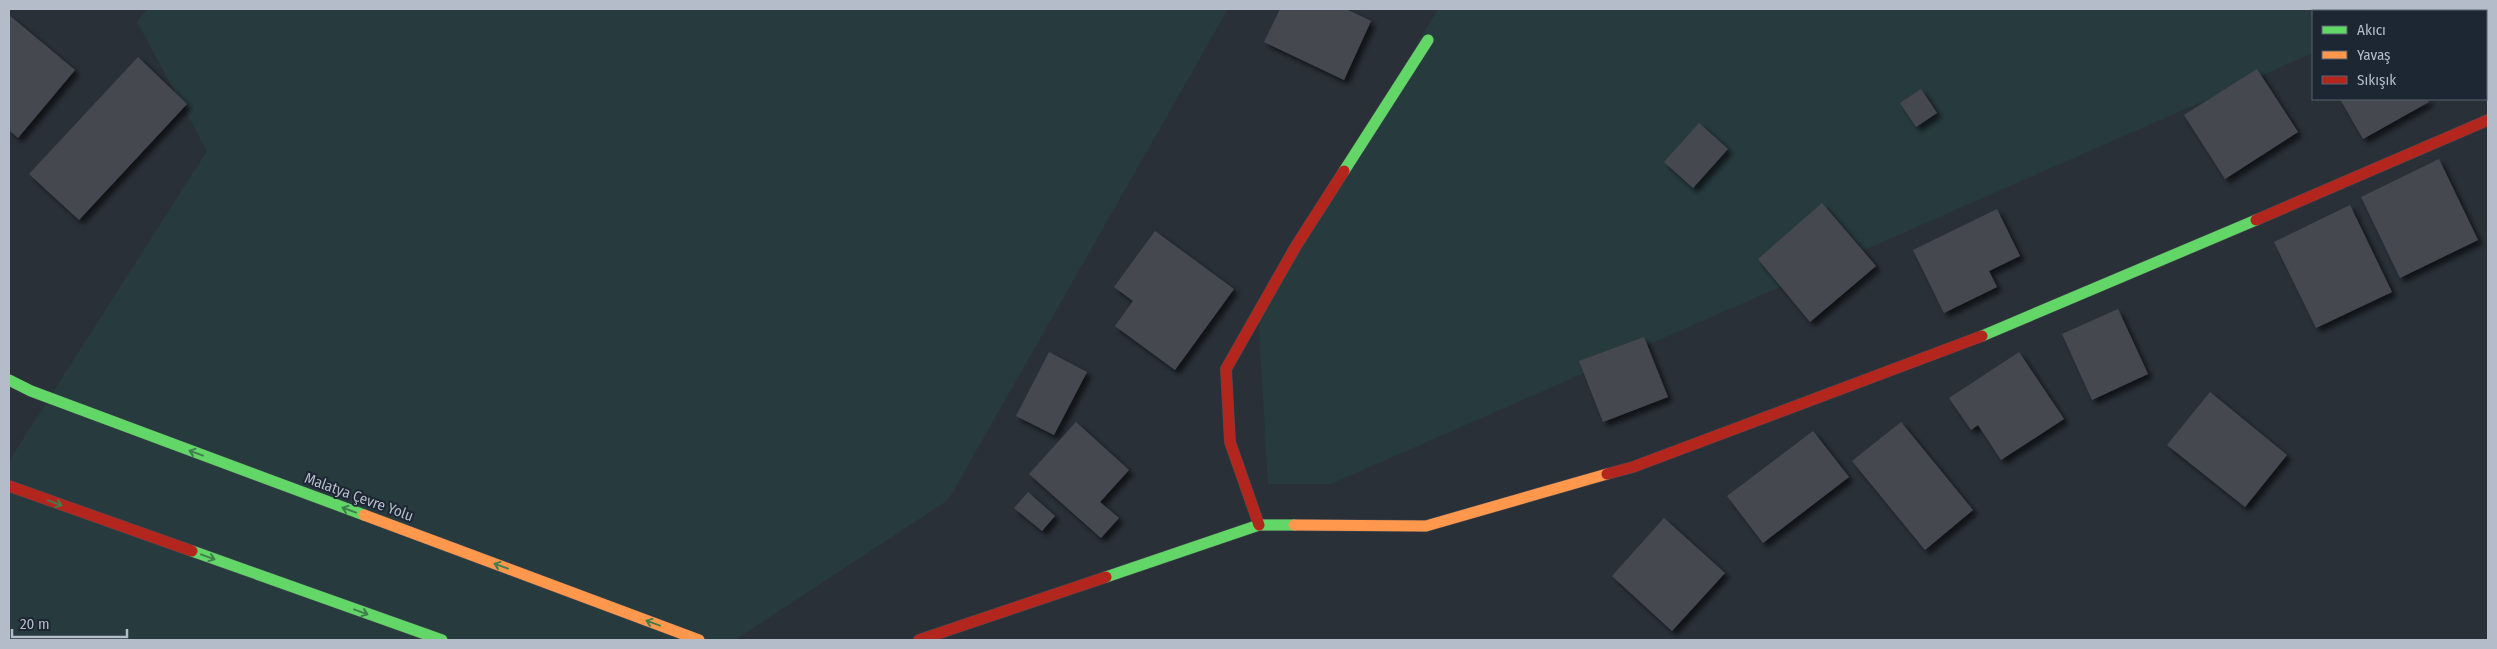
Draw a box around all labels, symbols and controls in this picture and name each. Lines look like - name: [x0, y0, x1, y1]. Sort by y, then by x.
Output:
- legend: [2312, 10, 2487, 100]
- text: Akıcı: [2357, 21, 2386, 39]
- text: Yavaş: [2357, 46, 2391, 64]
- text: Sıkışık: [2357, 71, 2396, 89]
- one-way arrow: [189, 448, 205, 457]
- street label: Malatya Çevre Yolu: [302, 469, 416, 525]
- one-way arrow: [46, 499, 62, 508]
- one-way arrow: [341, 505, 357, 514]
- one-way arrow: [200, 553, 215, 562]
- one-way arrow: [494, 561, 509, 570]
- scale bar: [12, 606, 128, 638]
- one-way arrow: [353, 607, 369, 617]
- text: 20 m: [20, 615, 50, 633]
- one-way arrow: [646, 618, 661, 627]

